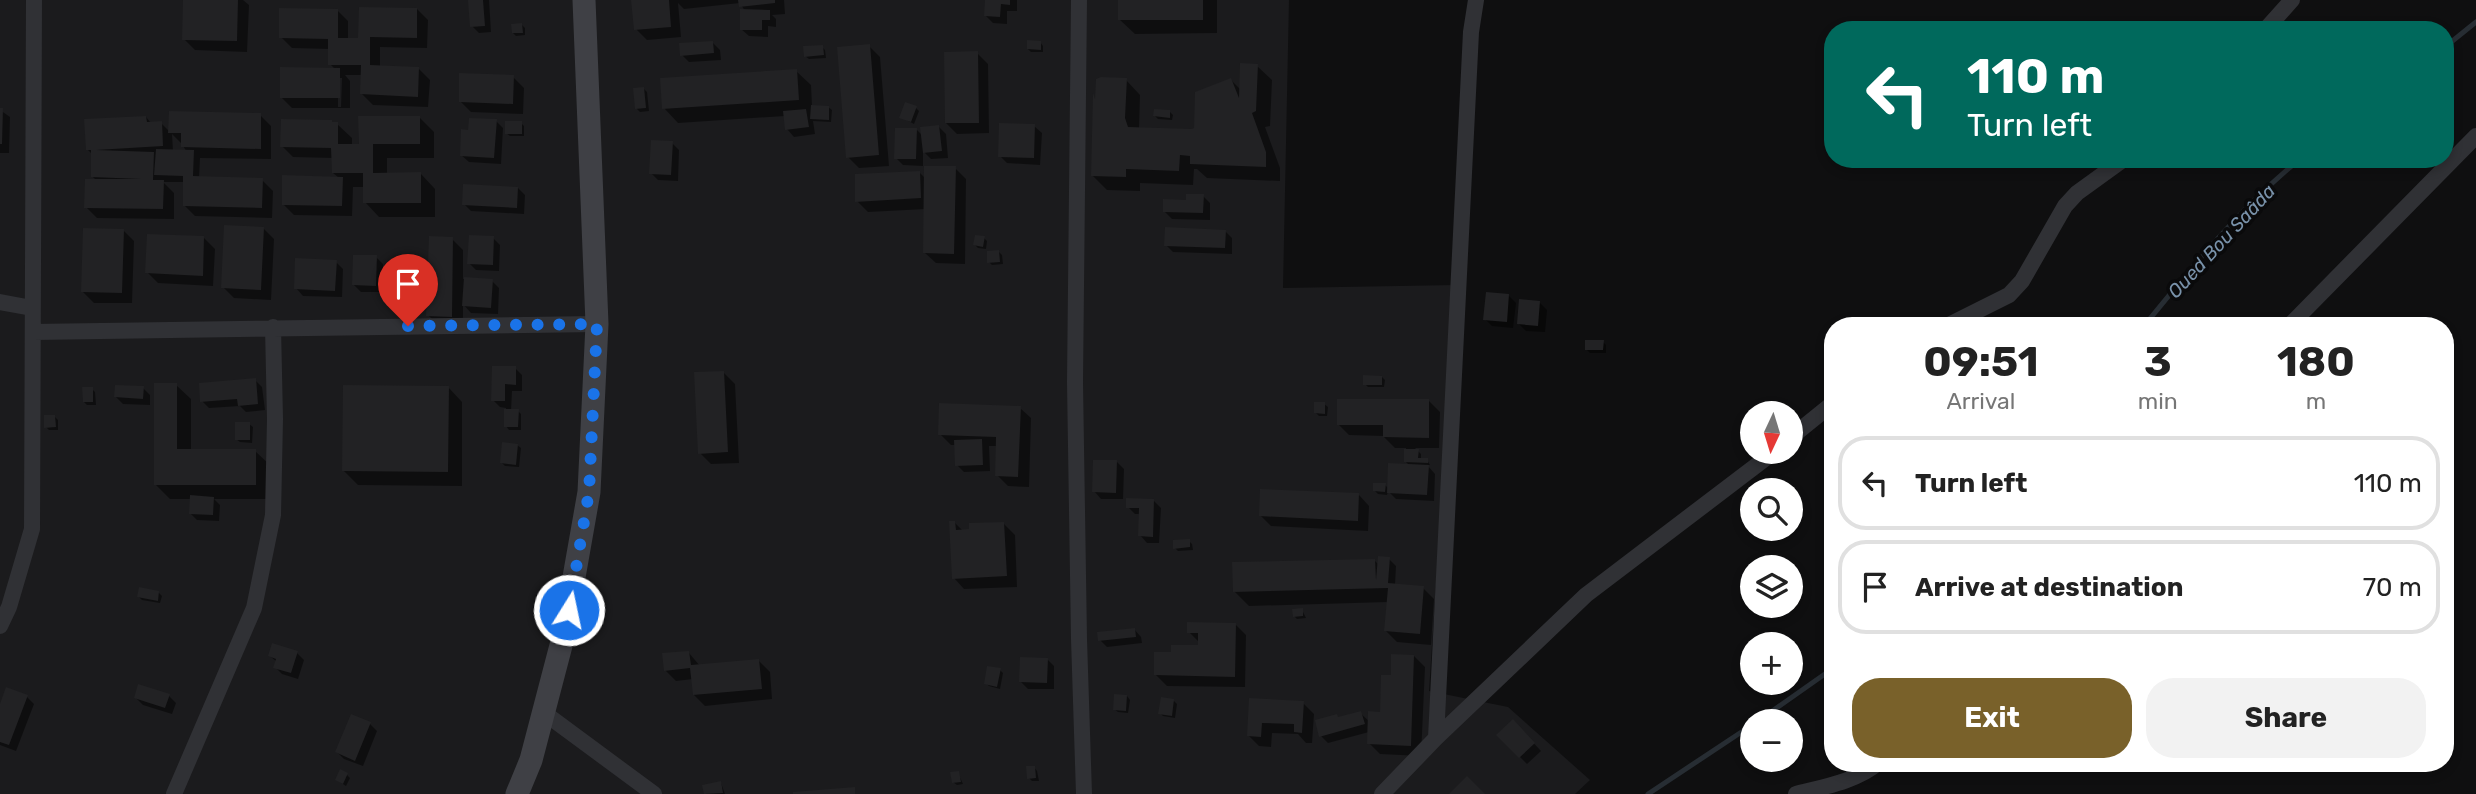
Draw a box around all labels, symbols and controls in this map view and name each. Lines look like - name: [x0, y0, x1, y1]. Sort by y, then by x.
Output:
- text: 110 m: [1967, 47, 2104, 105]
- icon: left: [1852, 49, 1943, 140]
- text: Turn left: [1967, 106, 2092, 144]
- water label: Oued Bou Saâda: [2163, 180, 2280, 303]
- pin: [378, 254, 438, 326]
- icon: arrive: [389, 265, 427, 303]
- text: 09:51: [1923, 337, 2039, 387]
- text: 3: [2144, 337, 2172, 387]
- text: 180: [2277, 337, 2355, 387]
- text: Arrival: [1946, 387, 2015, 415]
- text: min: [2138, 387, 2178, 415]
- text: m: [2306, 387, 2326, 415]
- north arrow: [1740, 401, 1802, 464]
- map controls: [1740, 401, 1803, 772]
- icon: left: [1856, 464, 1894, 502]
- text: Turn left: [1915, 468, 2027, 499]
- text: 110 m: [2354, 468, 2422, 499]
- button: search: [1740, 478, 1803, 541]
- button: layers: [1740, 555, 1803, 618]
- icon: arrive: [1856, 568, 1894, 606]
- text: Arrive at destination: [1915, 572, 2183, 603]
- text: 70 m: [2363, 572, 2422, 603]
- position arrow: [532, 573, 606, 647]
- button: +: [1740, 632, 1803, 695]
- button: Exit: [1852, 678, 2132, 758]
- button: Share: [2146, 678, 2426, 758]
- button: −: [1740, 709, 1803, 772]

